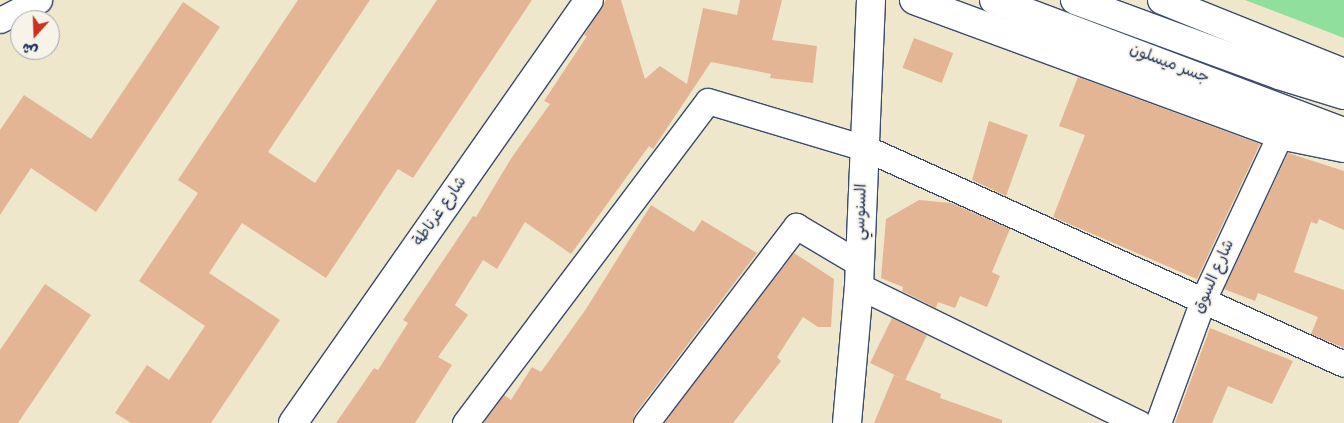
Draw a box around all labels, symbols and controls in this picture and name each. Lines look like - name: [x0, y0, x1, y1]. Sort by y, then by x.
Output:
- north arrow: [10, 10, 60, 60]
- text: ش: [20, 36, 41, 60]
- street label: جسر ميسلون: [1126, 41, 1212, 89]
- street label: شارع غرناطة: [410, 174, 472, 250]
- street label: السنوسي: [851, 183, 873, 241]
- street label: شارع السوق: [1190, 237, 1240, 317]

